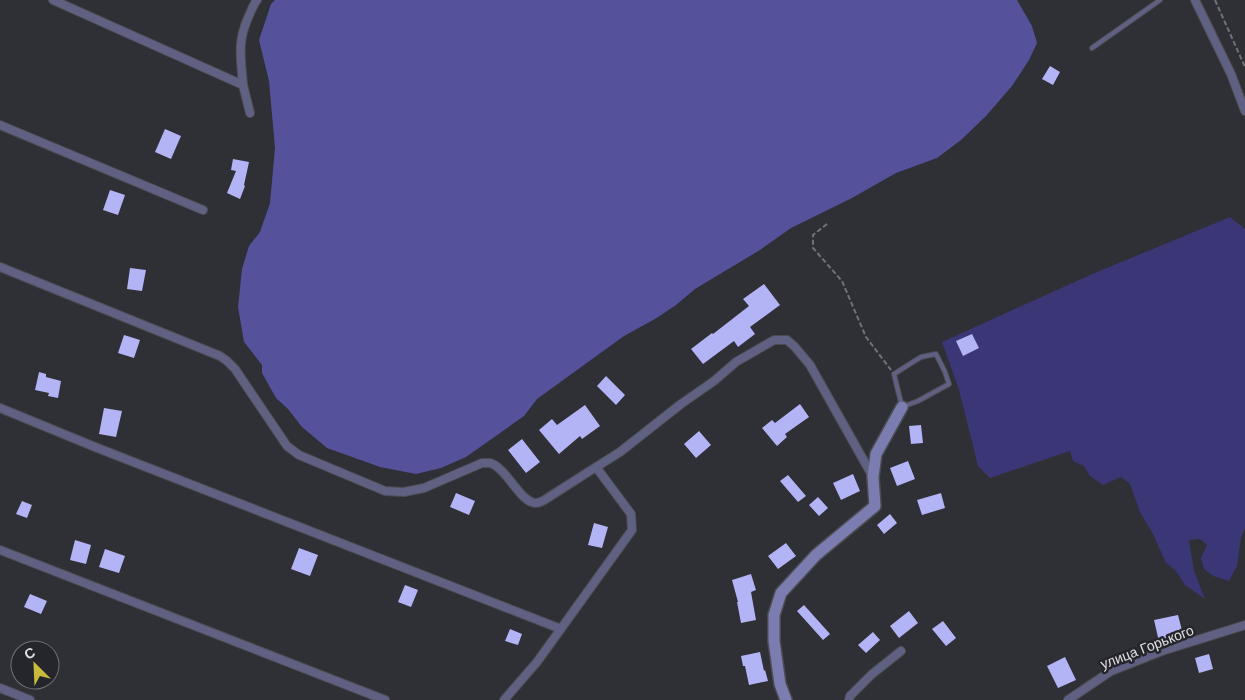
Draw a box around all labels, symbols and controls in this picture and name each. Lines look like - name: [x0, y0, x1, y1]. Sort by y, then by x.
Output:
- street label: улица Горького: [1098, 622, 1196, 672]
- north arrow: [10, 640, 60, 690]
- text: С: [22, 644, 38, 662]

